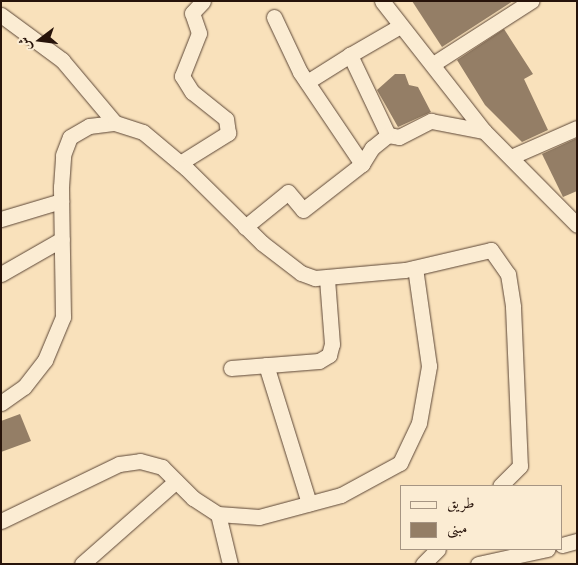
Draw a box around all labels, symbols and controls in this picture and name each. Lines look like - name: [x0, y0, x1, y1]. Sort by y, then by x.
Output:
- north arrow: [15, 15, 65, 65]
- text: ش: [15, 35, 36, 53]
- legend: [400, 485, 563, 550]
- text: طريق: [447, 494, 474, 513]
- text: مبنى: [447, 519, 467, 538]

